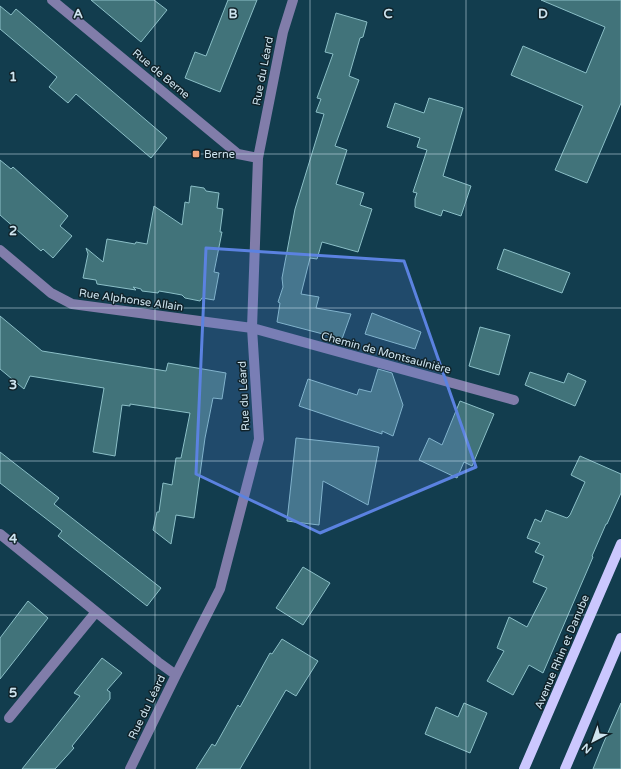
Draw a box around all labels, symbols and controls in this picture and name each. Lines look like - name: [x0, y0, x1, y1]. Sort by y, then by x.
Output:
- text: A: [73, 6, 83, 22]
- text: B: [228, 6, 238, 22]
- text: C: [383, 6, 393, 22]
- text: D: [538, 6, 548, 22]
- street label: Rue du Léard: [250, 35, 276, 107]
- street label: Rue de Berne: [130, 46, 192, 102]
- text: 1: [9, 69, 17, 85]
- place label: Berne: [204, 148, 235, 161]
- marker: Berne: [191, 149, 201, 159]
- text: 2: [9, 223, 17, 239]
- street label: Rue Alphonse Allain: [78, 286, 184, 314]
- street label: Chemin de Montsaulnière: [320, 329, 452, 377]
- street label: Rue du Léard: [236, 361, 252, 431]
- text: 3: [9, 377, 17, 393]
- text: 4: [9, 531, 18, 547]
- street label: Avenue Rhin et Danube: [532, 593, 592, 711]
- street label: Rue du Léard: [126, 673, 168, 741]
- text: 5: [9, 685, 17, 701]
- north arrow: [573, 721, 613, 761]
- text: N: [579, 740, 594, 756]

